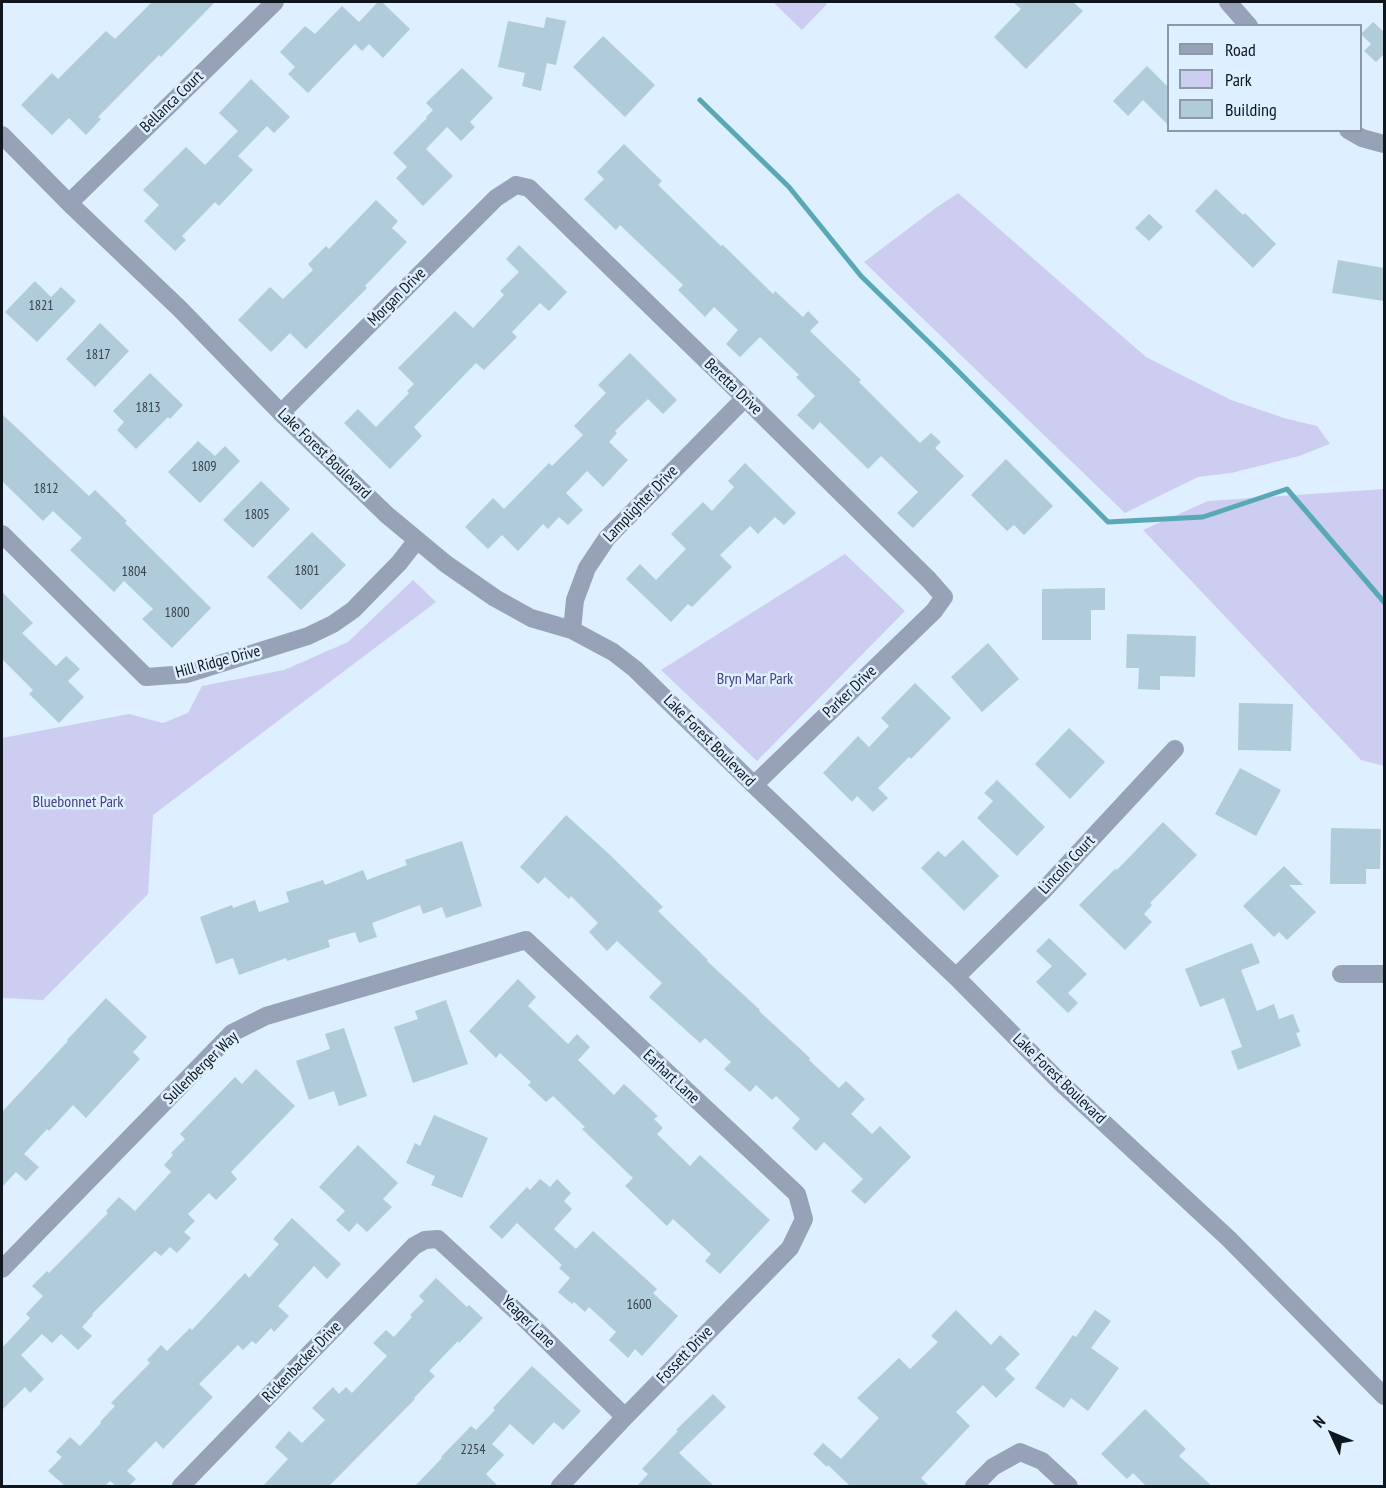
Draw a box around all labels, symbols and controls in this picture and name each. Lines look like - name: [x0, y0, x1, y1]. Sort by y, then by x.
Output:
- legend: [1167, 24, 1362, 132]
- text: Road: [1225, 38, 1256, 61]
- street label: Bellanca Court: [136, 67, 208, 137]
- text: Park: [1225, 68, 1252, 91]
- text: Building: [1225, 98, 1277, 121]
- street label: Morgan Drive: [364, 264, 430, 330]
- house number: 1821: [28, 298, 54, 314]
- house number: 1817: [85, 347, 111, 363]
- street label: Beretta Drive: [700, 355, 766, 419]
- house number: 1813: [135, 400, 161, 416]
- street label: Lake Forest Boulevard: [273, 405, 375, 503]
- house number: 1809: [191, 459, 217, 475]
- street label: Lamplighter Drive: [600, 462, 682, 546]
- house number: 1812: [33, 481, 59, 497]
- house number: 1805: [244, 507, 270, 523]
- house number: 1801: [294, 563, 320, 579]
- house number: 1804: [121, 564, 147, 580]
- house number: 1800: [164, 605, 190, 621]
- street label: Hill Ridge Drive: [174, 641, 262, 683]
- street label: Parker Drive: [819, 662, 881, 722]
- park label: Bryn Mar Park: [717, 669, 793, 689]
- street label: Lake Forest Boulevard: [659, 691, 759, 791]
- park label: Bluebonnet Park: [33, 792, 123, 812]
- street label: Lincoln Court: [1035, 832, 1099, 898]
- street label: Sullenberger Way: [160, 1027, 242, 1109]
- street label: Lake Forest Boulevard: [1008, 1030, 1110, 1128]
- street label: Earhart Lane: [639, 1046, 703, 1108]
- street label: Yeager Lane: [497, 1292, 559, 1352]
- house number: 1600: [626, 1297, 652, 1313]
- street label: Rickenbacker Drive: [259, 1318, 345, 1406]
- street label: Fossett Drive: [653, 1322, 717, 1388]
- north arrow: [1302, 1404, 1362, 1464]
- text: N: [1309, 1411, 1329, 1432]
- house number: 2254: [460, 1442, 486, 1458]

